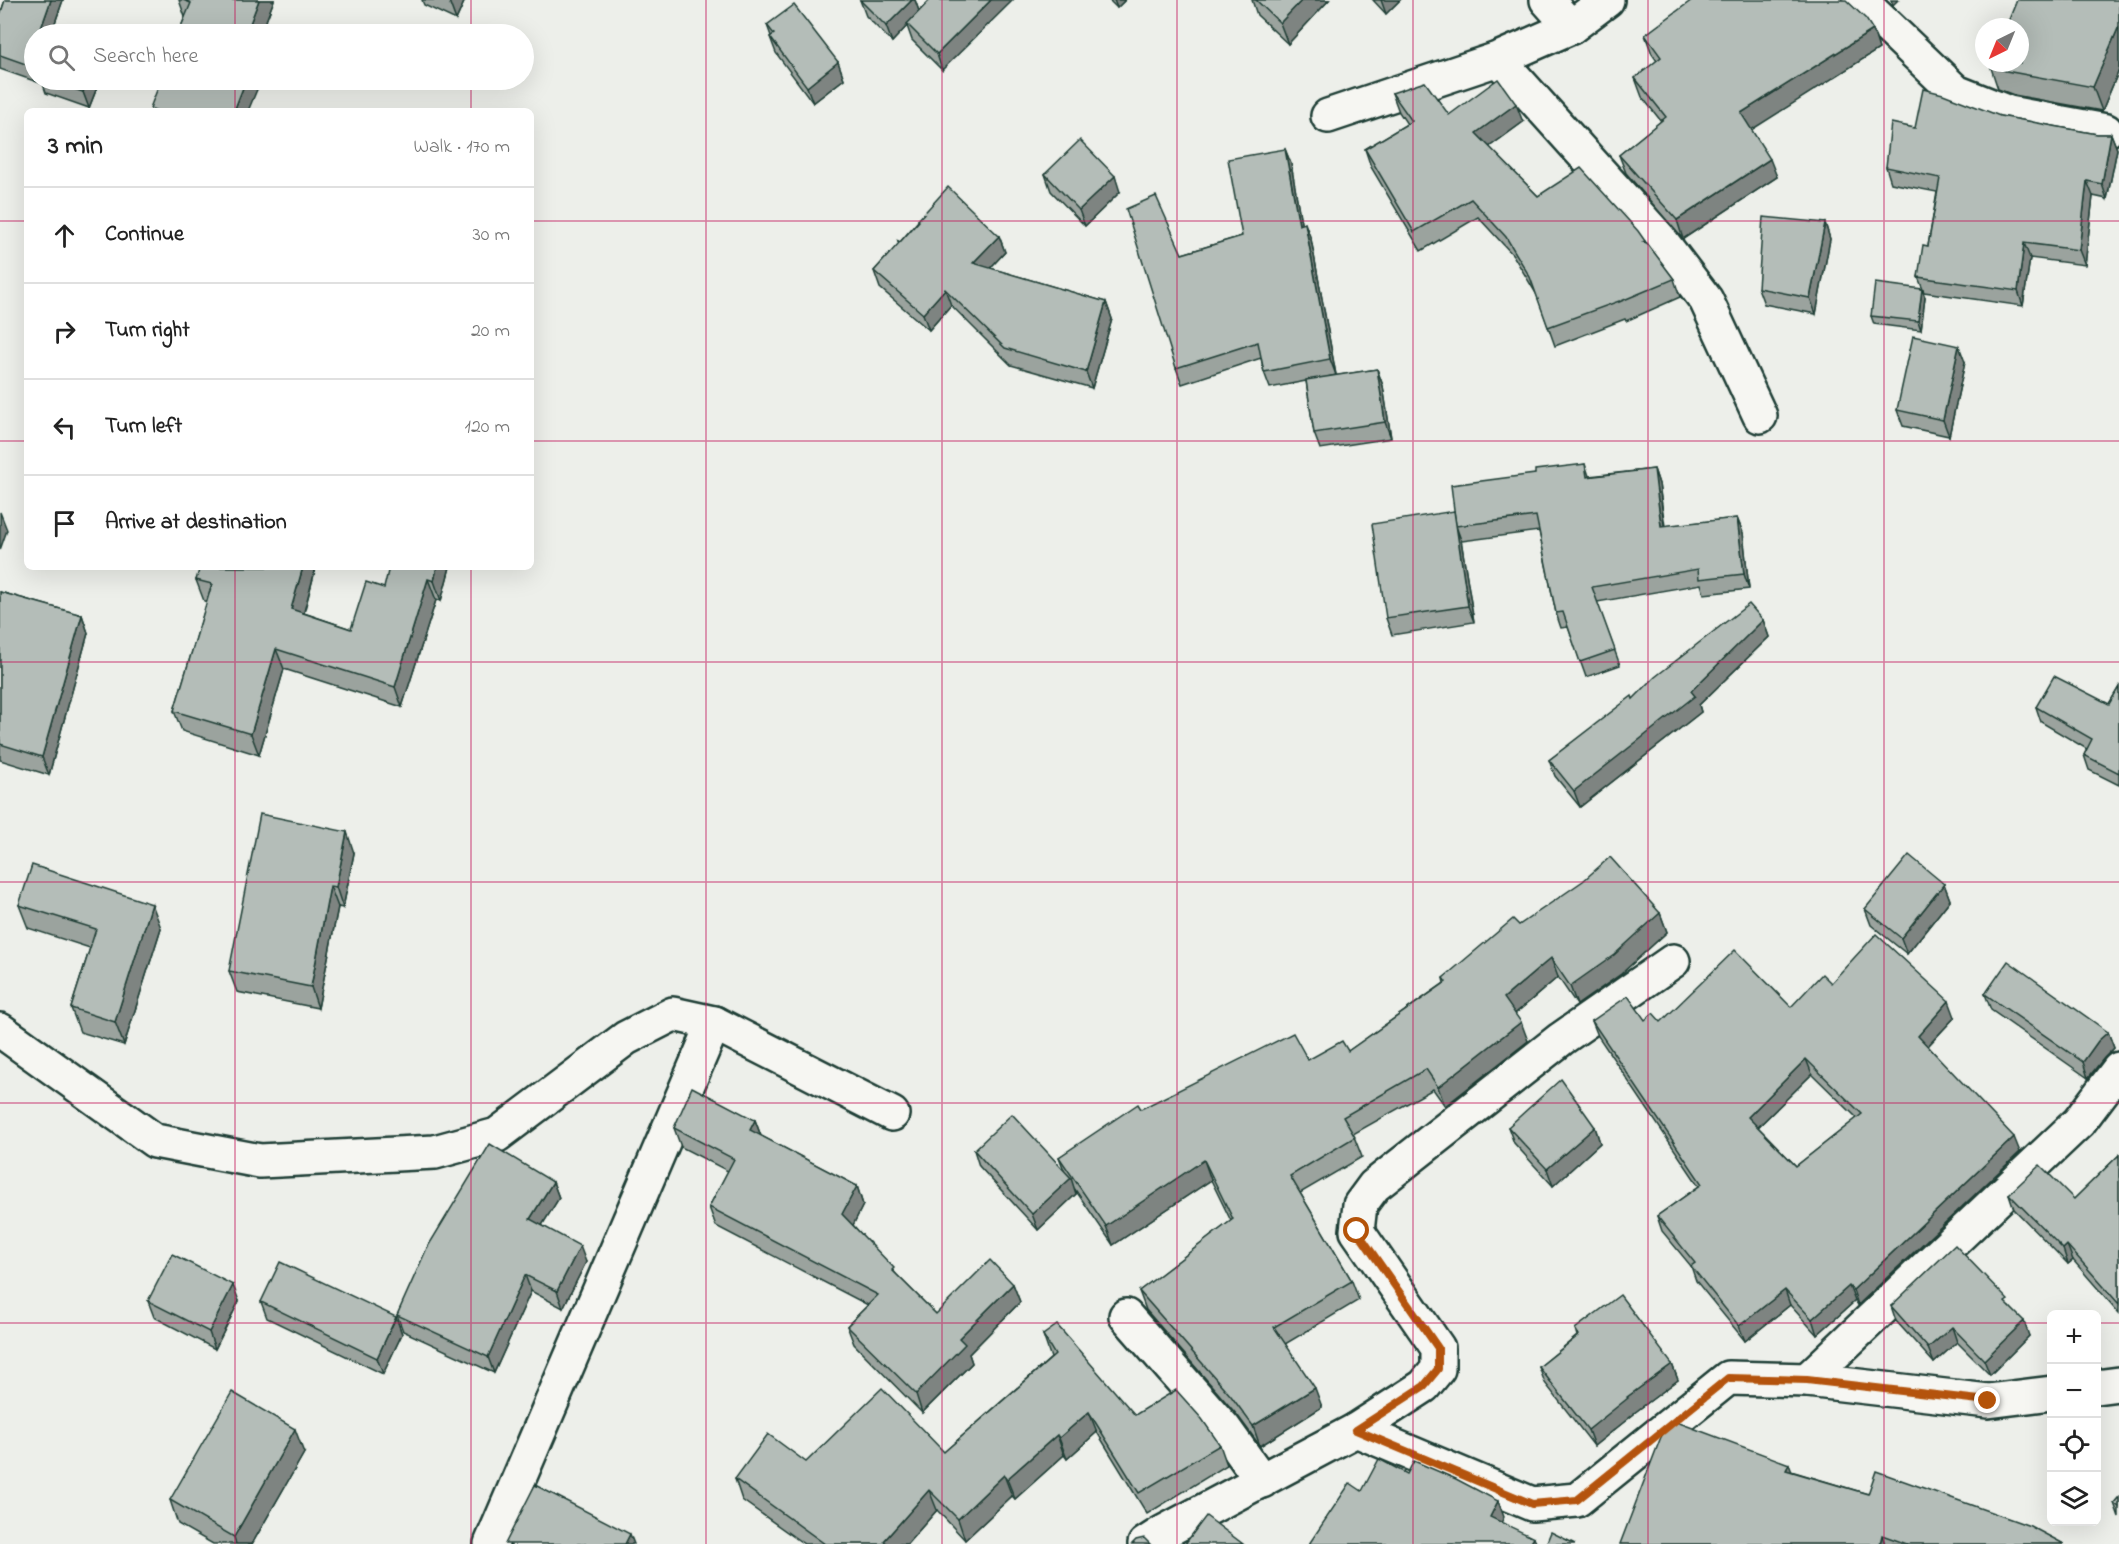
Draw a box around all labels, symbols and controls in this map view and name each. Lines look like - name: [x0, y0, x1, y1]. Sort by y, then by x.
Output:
- north arrow: [1975, 18, 2029, 72]
- search box: [24, 24, 534, 90]
- icon: search: [45, 41, 78, 74]
- text: Search here: [93, 41, 198, 73]
- text: 3 min: [48, 128, 103, 166]
- text: Walk · 170 m: [414, 133, 510, 162]
- icon: ahead: [48, 219, 81, 252]
- text: Continue: [105, 219, 184, 251]
- text: 30 m: [473, 221, 510, 250]
- icon: right: [48, 315, 81, 348]
- text: Turn right: [105, 315, 190, 347]
- text: 20 m: [471, 317, 510, 346]
- icon: left: [48, 411, 81, 444]
- text: Turn left: [105, 411, 182, 443]
- text: 120 m: [465, 413, 510, 442]
- icon: arrive: [48, 507, 81, 540]
- text: Arrive at destination: [105, 507, 287, 539]
- route start: [1343, 1217, 1369, 1243]
- map controls: [2047, 1310, 2101, 1526]
- button: +: [2047, 1310, 2101, 1364]
- button: −: [2047, 1364, 2101, 1418]
- route end: [1974, 1387, 2000, 1413]
- button: locate: [2047, 1418, 2101, 1472]
- button: layers: [2047, 1472, 2101, 1526]

